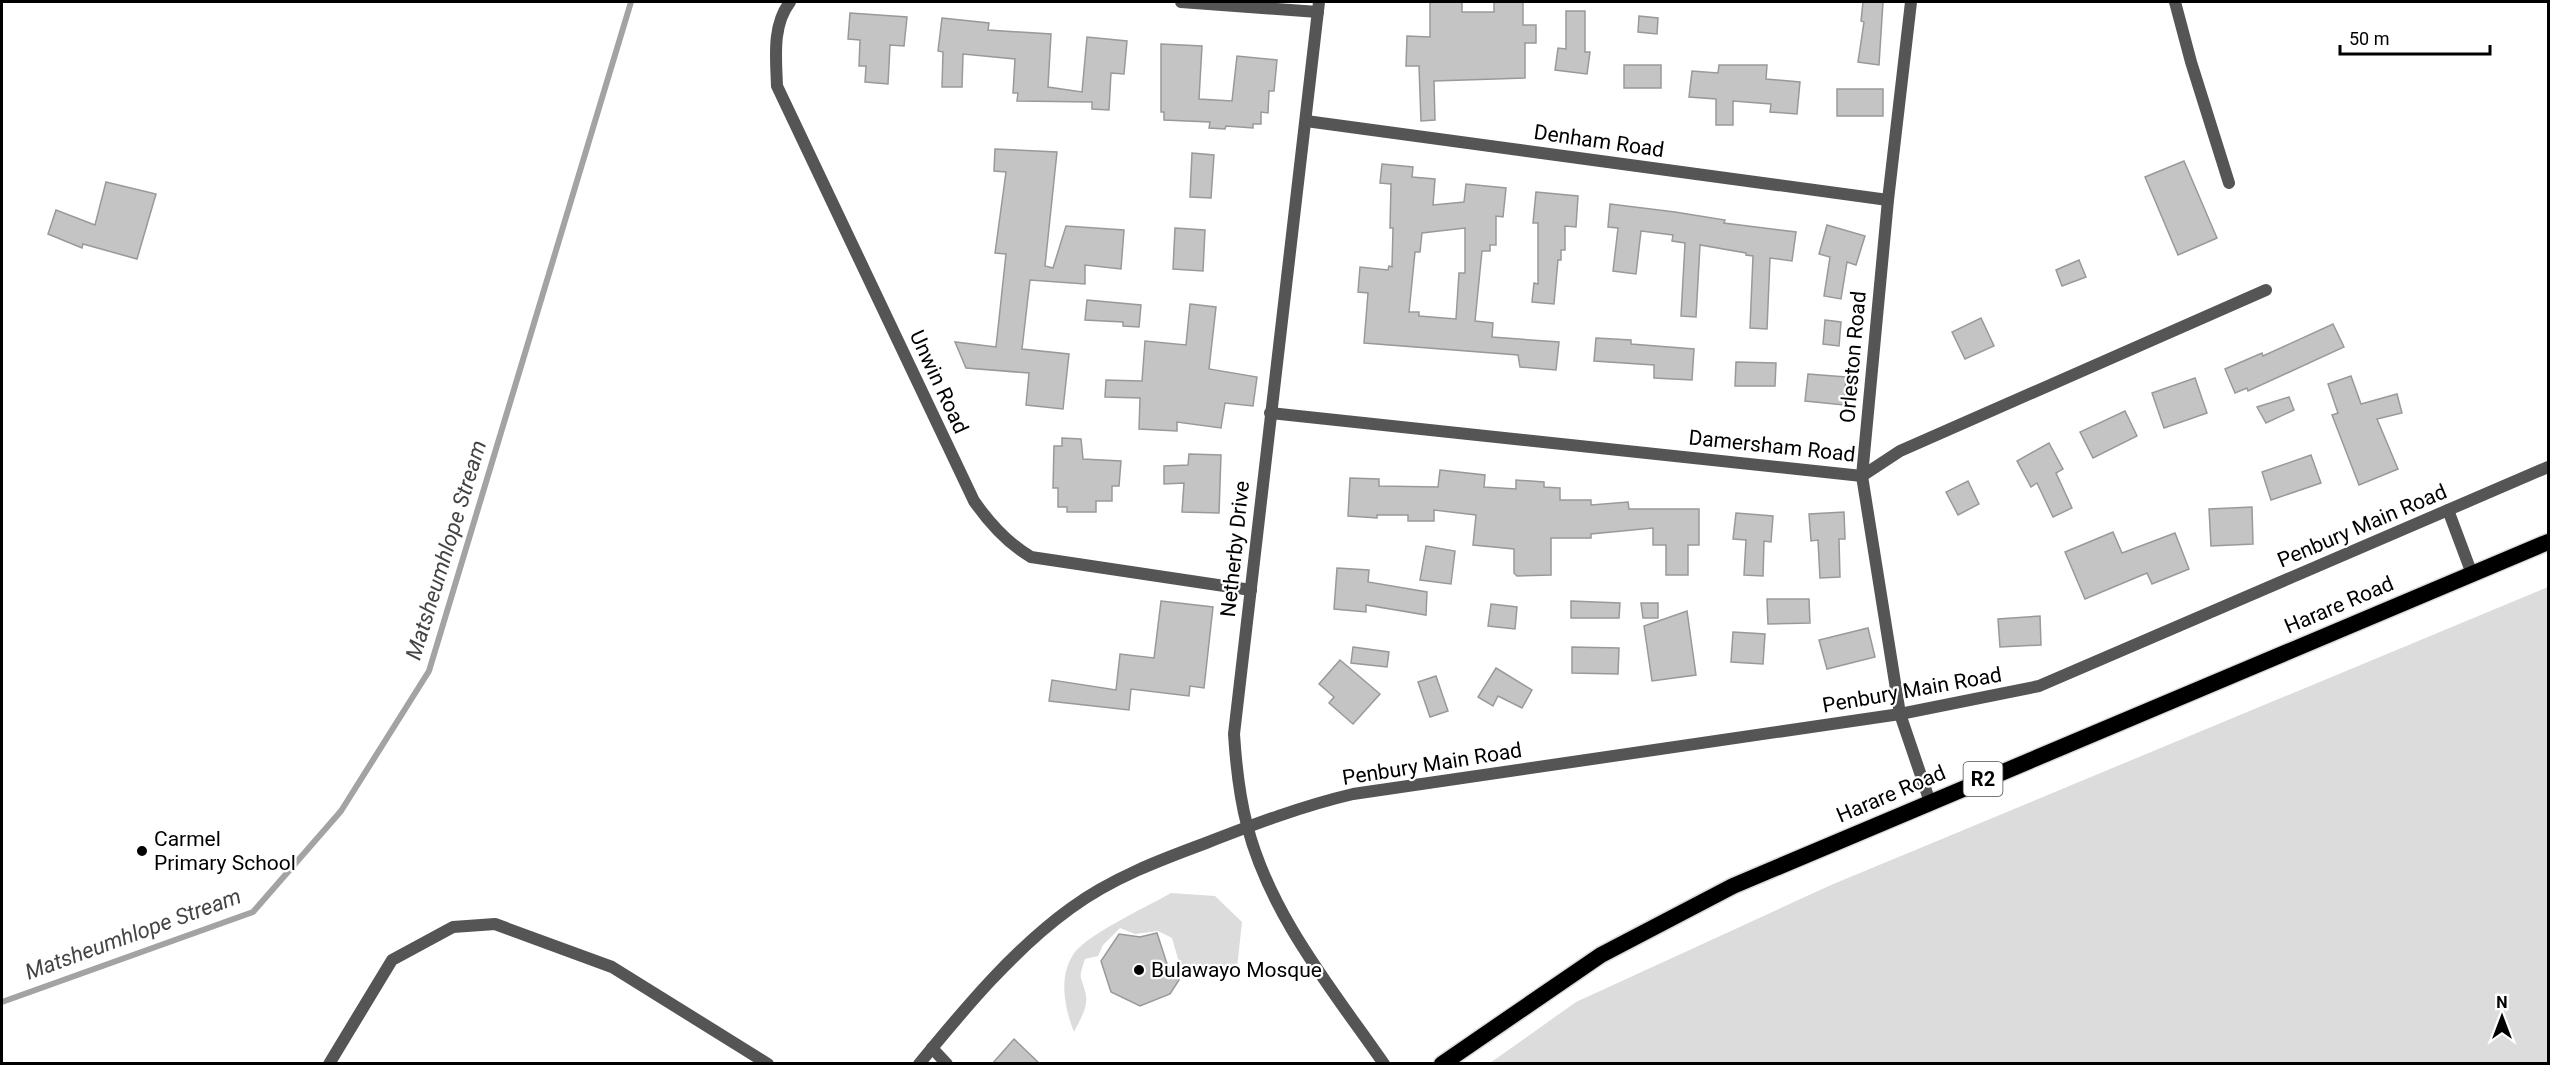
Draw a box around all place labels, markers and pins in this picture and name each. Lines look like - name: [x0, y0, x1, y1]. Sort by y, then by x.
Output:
- place label: Carmel Primary School: [154, 827, 296, 875]
- marker: Carmel Primary School: [135, 844, 149, 858]
- place label: Bulawayo Mosque: [1151, 958, 1322, 982]
- marker: Bulawayo Mosque: [1132, 963, 1146, 977]

